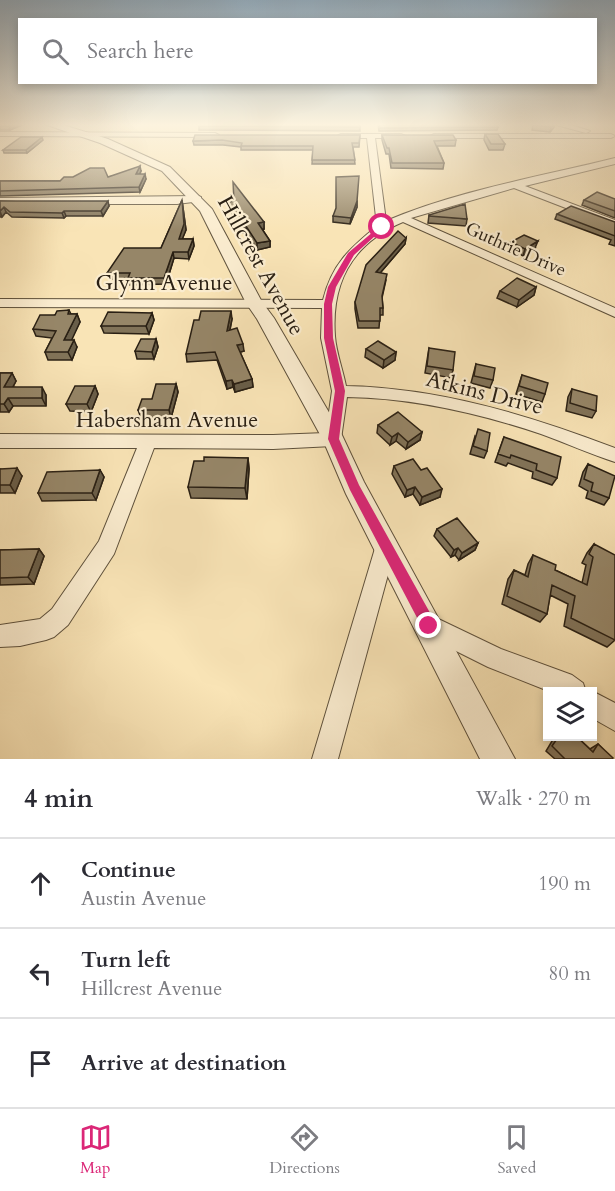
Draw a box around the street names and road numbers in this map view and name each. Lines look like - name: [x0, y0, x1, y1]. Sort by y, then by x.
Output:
- street label: Hillcrest Avenue: [210, 190, 312, 341]
- street label: Guthrie Drive: [461, 216, 570, 283]
- street label: Glynn Avenue: [96, 268, 232, 298]
- street label: Atkins Drive: [423, 364, 546, 422]
- street label: Habersham Avenue: [76, 405, 258, 435]

